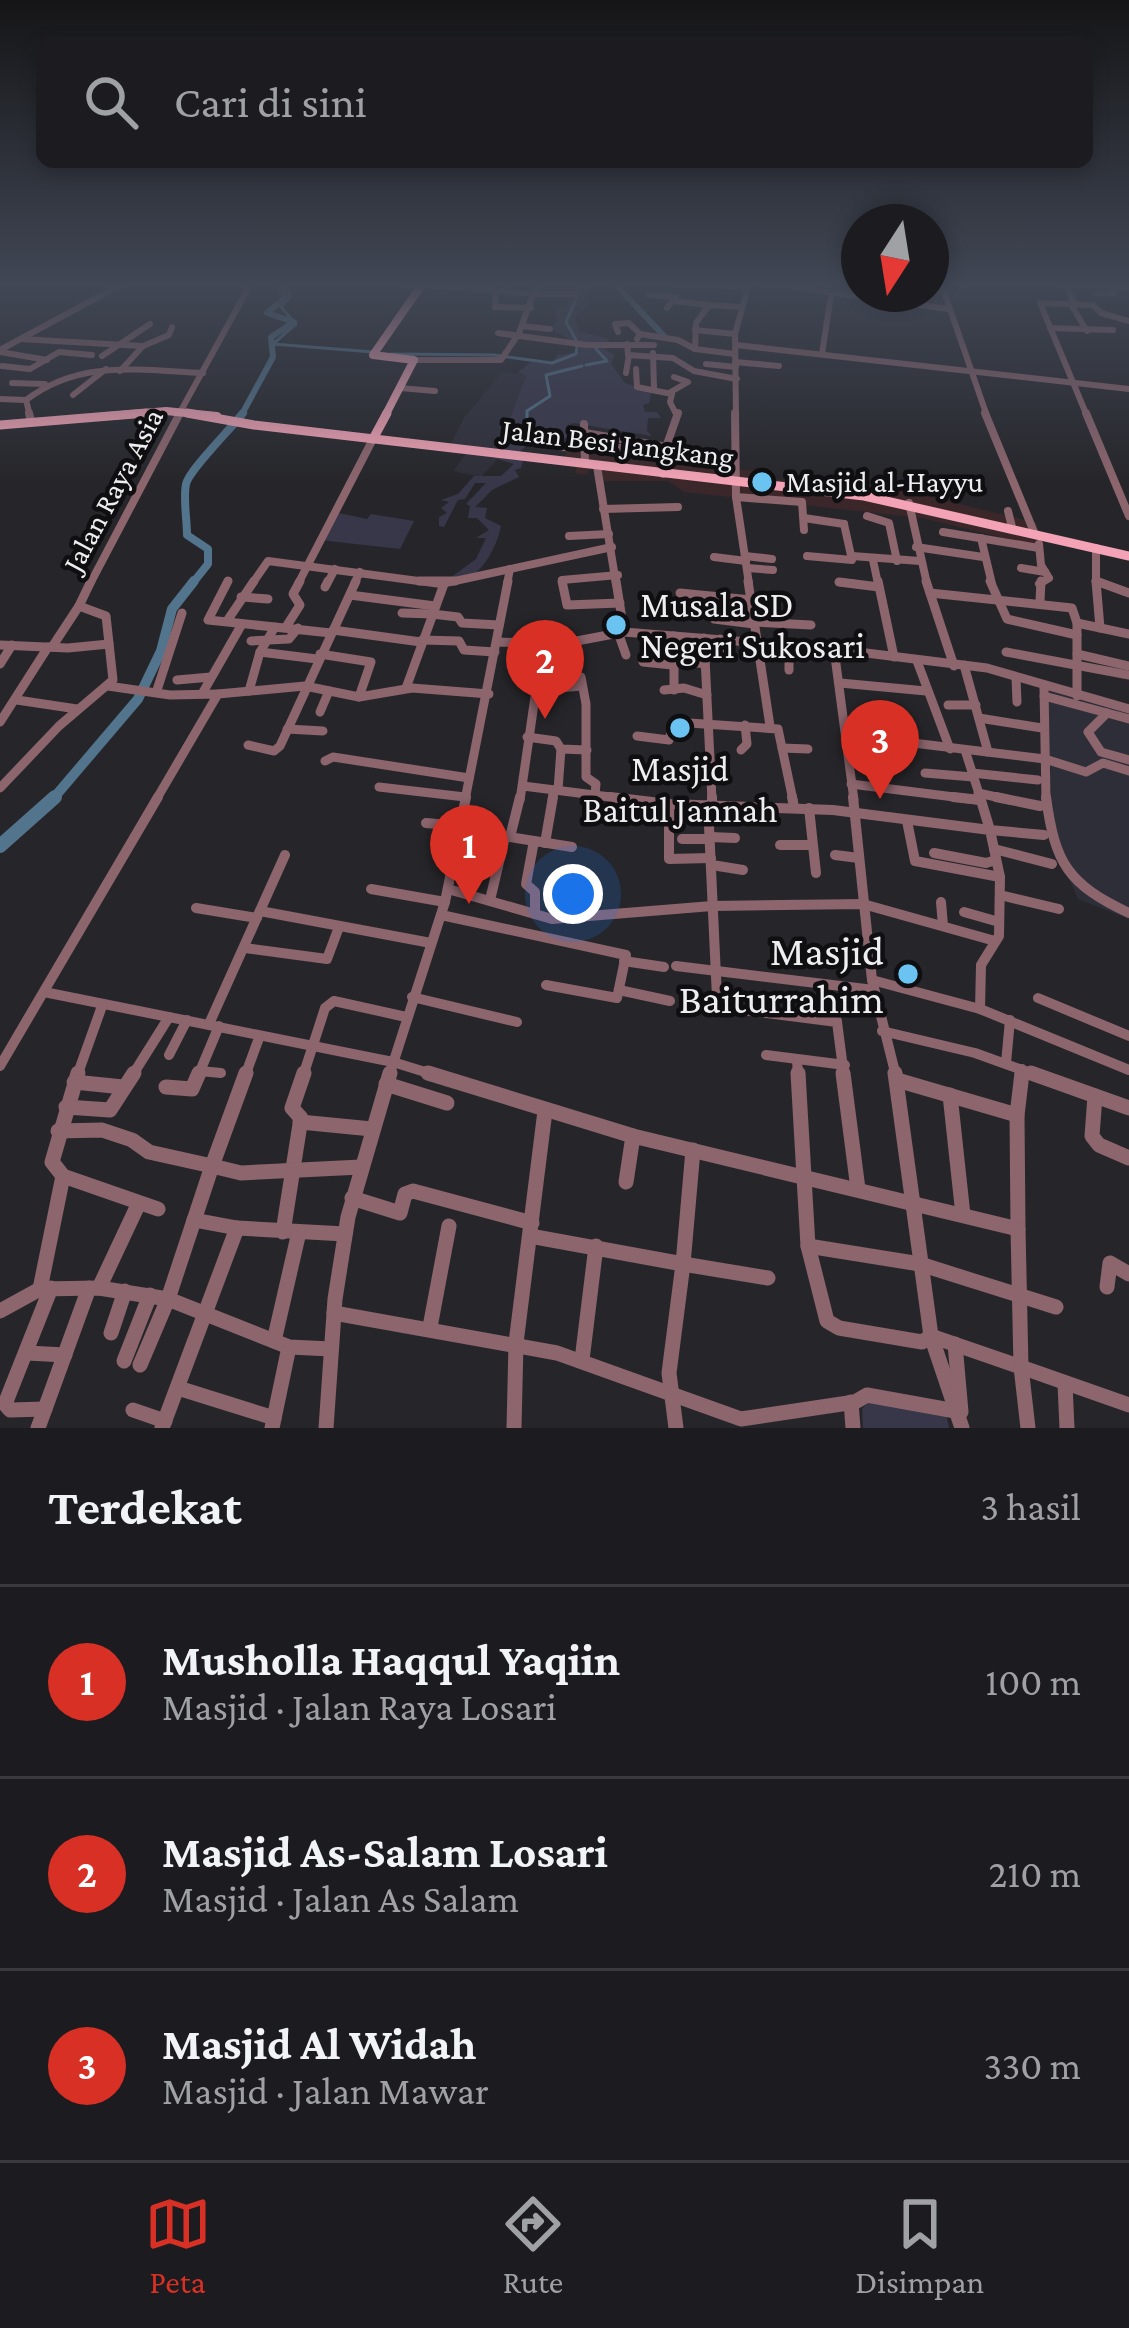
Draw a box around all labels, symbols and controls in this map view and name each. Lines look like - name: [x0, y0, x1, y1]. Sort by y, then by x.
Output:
- search box: [36, 36, 1093, 168]
- icon: search: [78, 69, 144, 135]
- text: Cari di sini: [174, 77, 367, 127]
- north arrow: [841, 204, 949, 312]
- street label: Jalan Raya Asia: [54, 402, 170, 580]
- street label: Jalan Besi Jangkang: [497, 412, 736, 474]
- place label: Masjid al-Hayyu: [786, 465, 983, 499]
- marker: Masjid al-Hayyu: [749, 469, 775, 495]
- place label: Musala SD Negeri Sukosari: [640, 585, 865, 666]
- marker: Musala SD Negeri Sukosari: [603, 612, 629, 638]
- pin: 2: [506, 620, 584, 719]
- pin: 3: [841, 700, 919, 799]
- marker: Masjid Baitul Jannah: [667, 715, 693, 741]
- place label: Masjid Baitul Jannah: [583, 749, 777, 830]
- pin: 1: [430, 805, 508, 904]
- your location: [543, 864, 603, 924]
- place label: Masjid Baiturrahim: [679, 927, 884, 1022]
- marker: Masjid Baiturrahim: [895, 961, 921, 987]
- text: Terdekat: [48, 1478, 242, 1535]
- text: 3 hasil: [980, 1485, 1081, 1528]
- text: Musholla Haqqul Yaqiin: [162, 1635, 620, 1685]
- text: 1: [80, 1660, 94, 1703]
- text: 100 m: [985, 1660, 1081, 1703]
- text: Masjid · Jalan Raya Losari: [162, 1685, 557, 1728]
- text: Masjid As-Salam Losari: [162, 1827, 608, 1877]
- text: 2: [77, 1852, 97, 1895]
- text: 210 m: [989, 1852, 1081, 1895]
- text: Masjid · Jalan As Salam: [162, 1877, 519, 1920]
- text: Masjid Al Widah: [162, 2019, 476, 2069]
- text: 3: [77, 2044, 97, 2087]
- text: 330 m: [983, 2044, 1081, 2087]
- text: Masjid · Jalan Mawar: [162, 2069, 489, 2112]
- tab: Peta: [145, 2191, 211, 2300]
- tab: Rute: [500, 2191, 566, 2300]
- tab: Disimpan: [855, 2191, 984, 2300]

